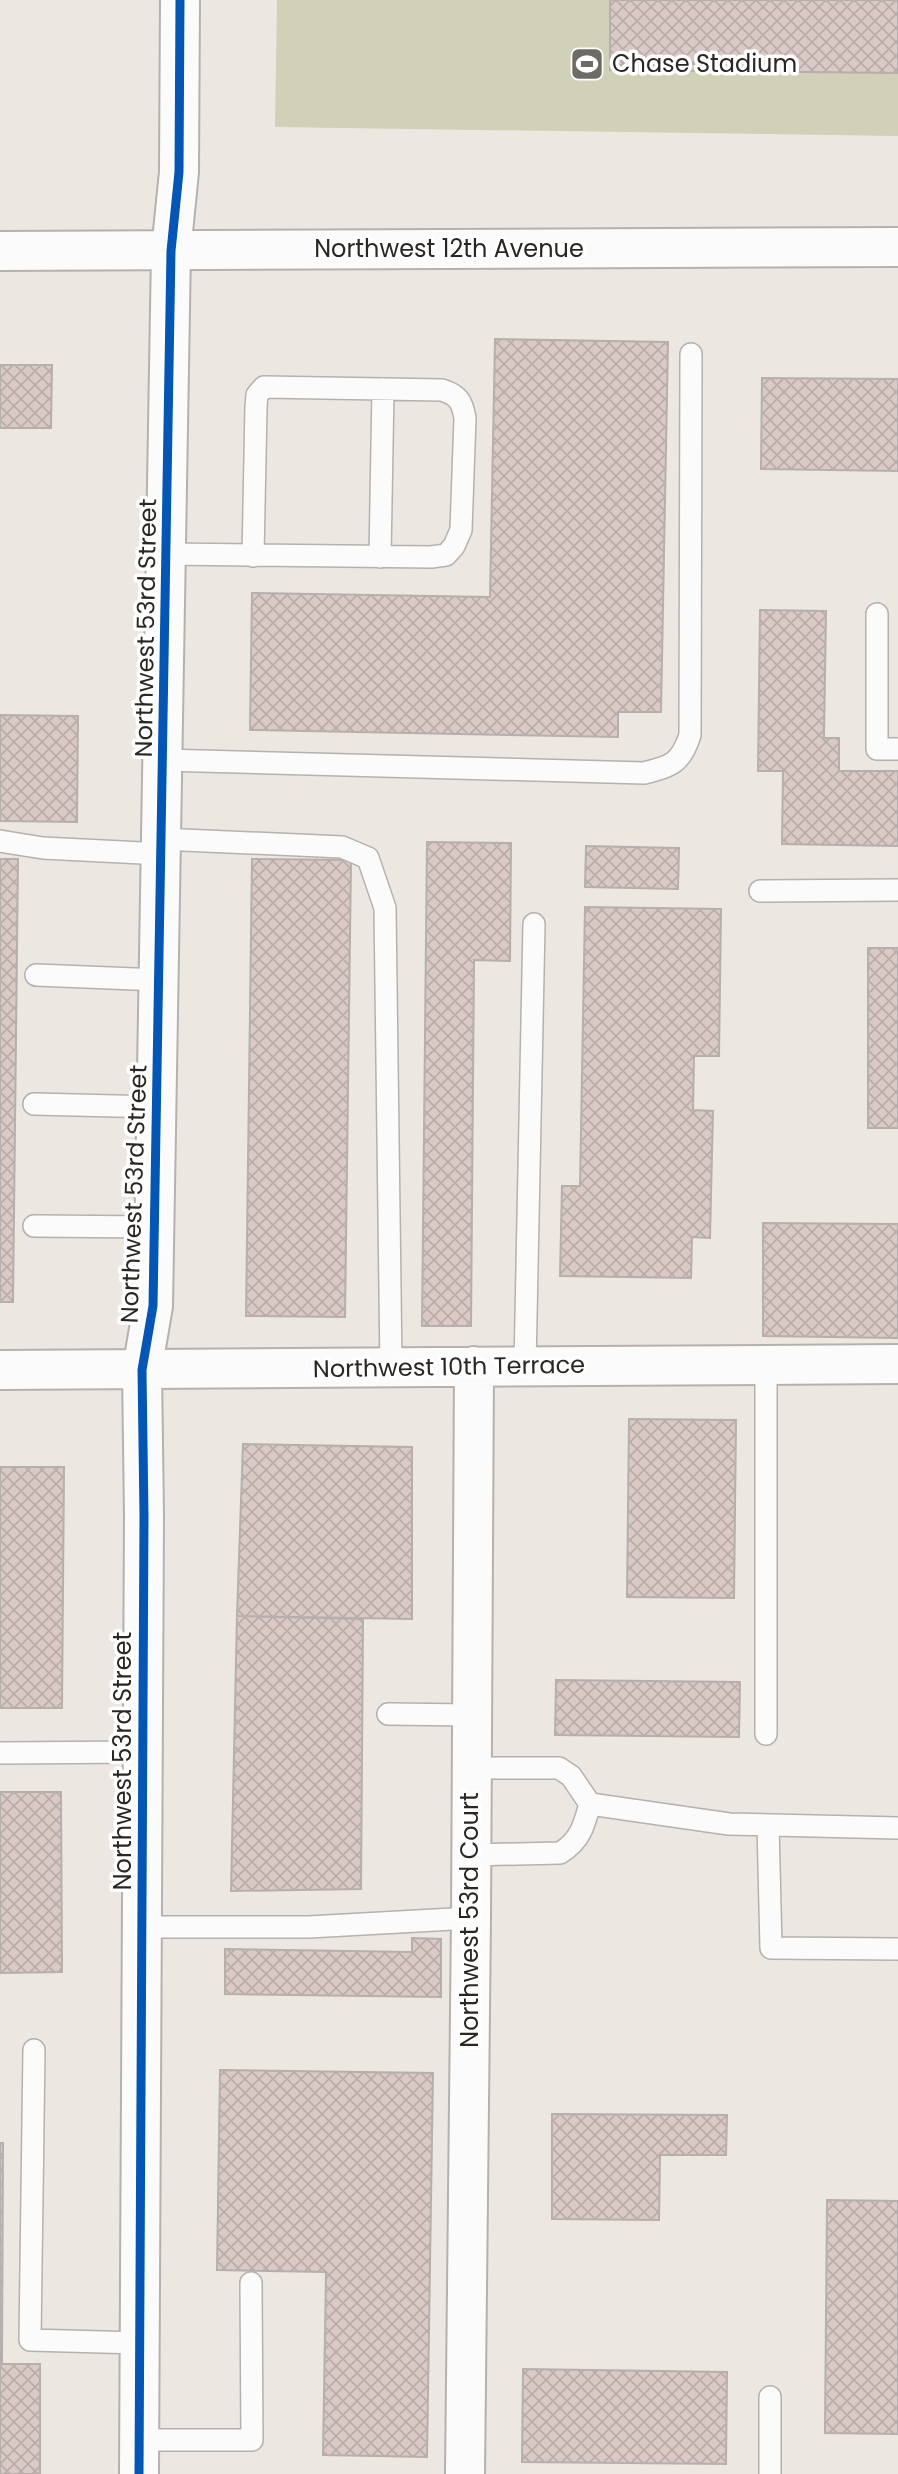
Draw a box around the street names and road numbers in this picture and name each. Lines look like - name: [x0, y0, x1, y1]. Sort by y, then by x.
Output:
- street label: Northwest 12th Avenue: [314, 232, 584, 265]
- street label: Northwest 53rd Street: [127, 498, 164, 758]
- street label: Northwest 53rd Street: [112, 1064, 155, 1324]
- street label: Northwest 10th Terrace: [313, 1348, 585, 1385]
- street label: Northwest 53rd Street: [106, 1632, 139, 1890]
- street label: Northwest 53rd Court: [453, 1792, 486, 2048]

